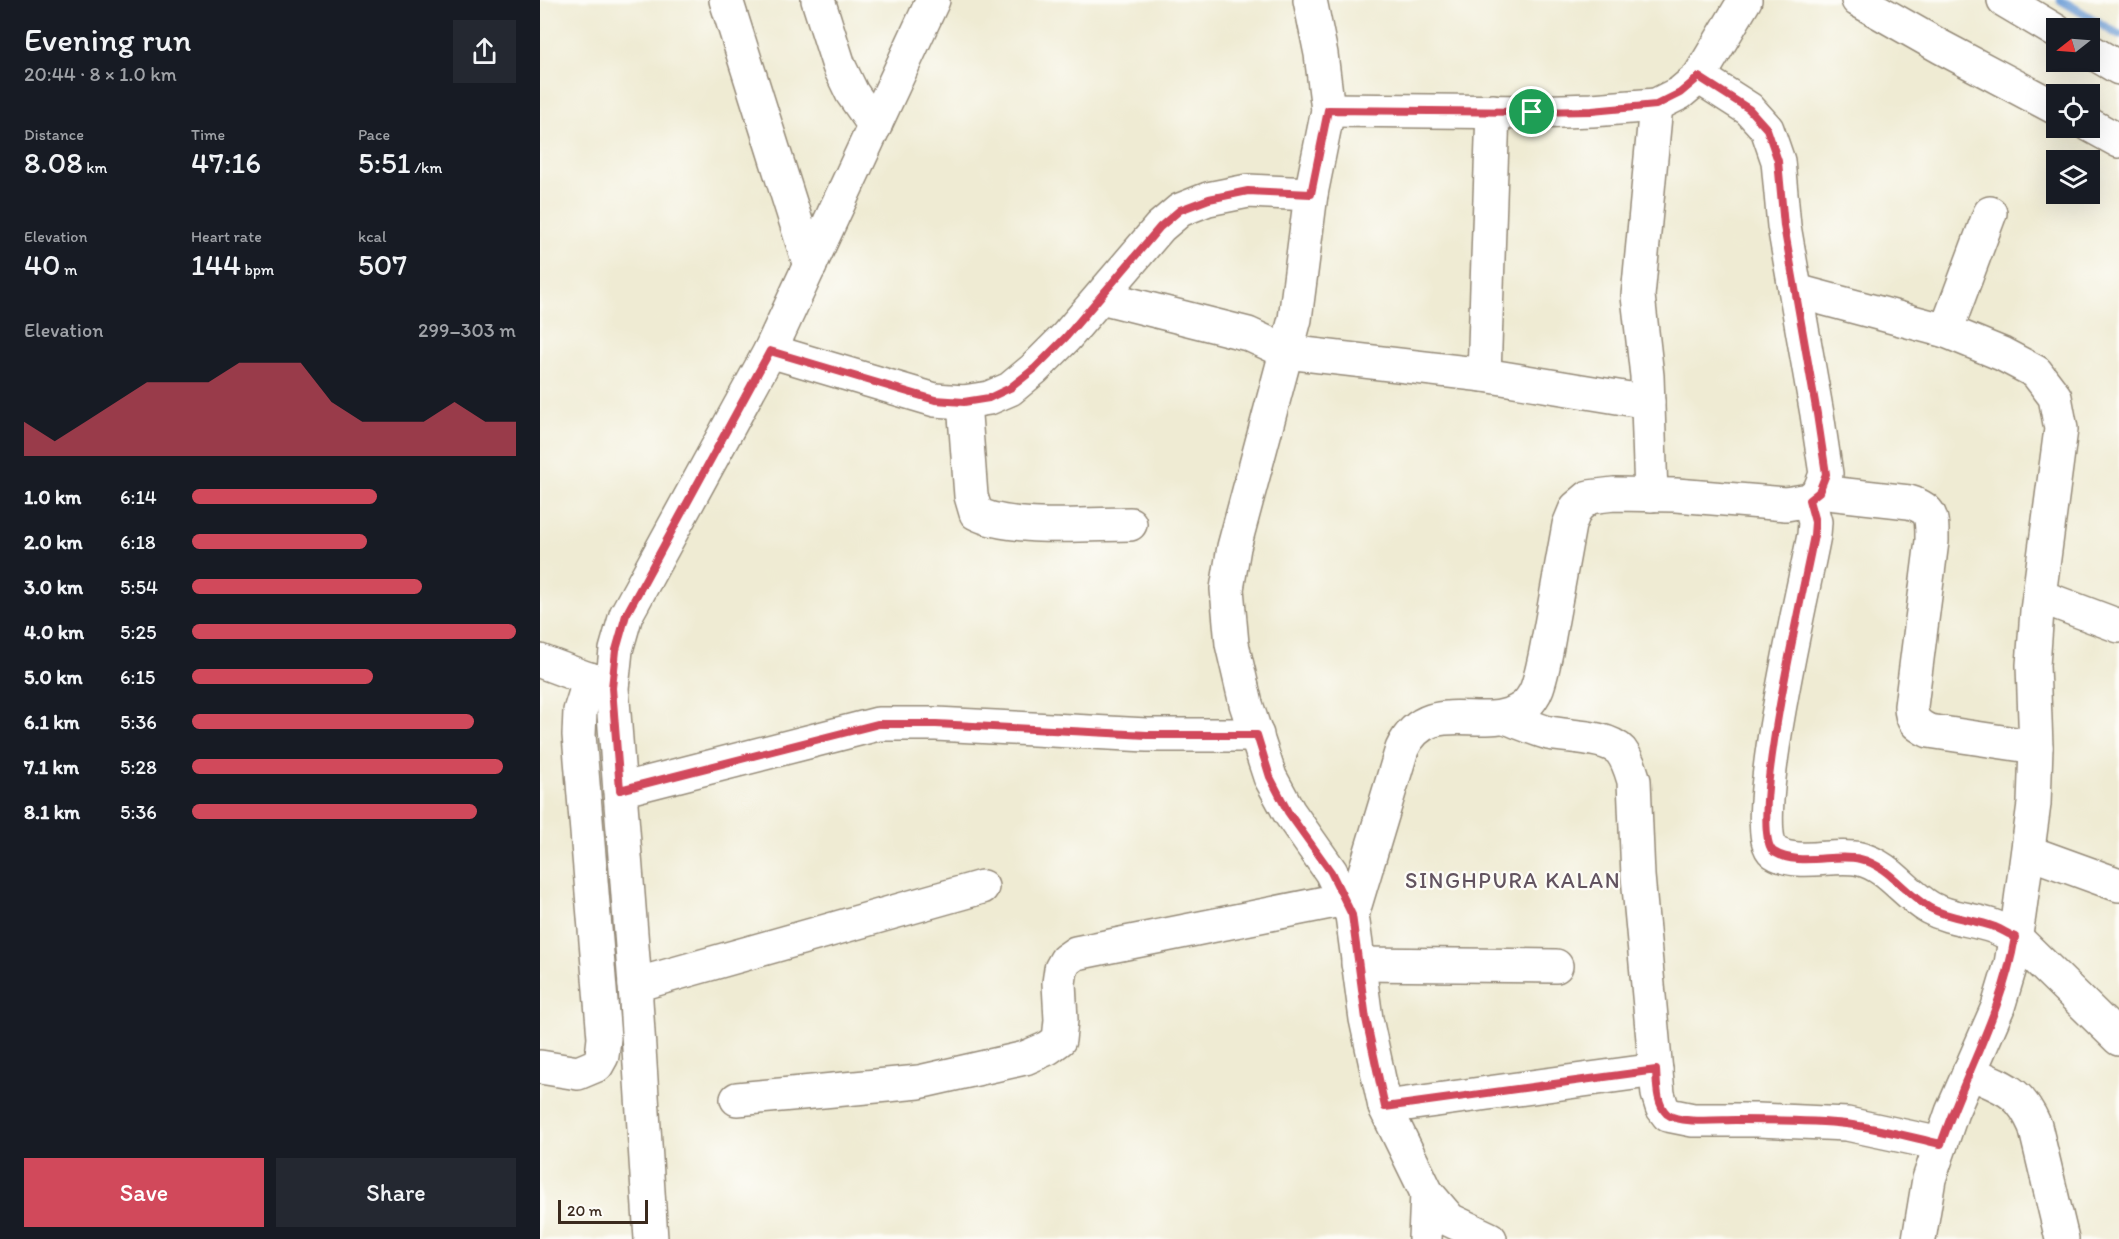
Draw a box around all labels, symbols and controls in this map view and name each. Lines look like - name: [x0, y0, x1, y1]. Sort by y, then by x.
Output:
- north arrow: [2046, 18, 2100, 72]
- map controls: [2046, 18, 2100, 204]
- text: Evening run: [24, 20, 191, 59]
- button: share: [453, 20, 516, 83]
- text: 20:44 · 8 × 1.0 km: [24, 62, 177, 86]
- button: locate: [2046, 84, 2100, 138]
- pin: [1506, 86, 1557, 137]
- icon: arrive: [1515, 95, 1548, 128]
- text: Distance: [24, 125, 84, 144]
- text: Time: [191, 125, 225, 144]
- text: Pace: [358, 125, 390, 144]
- text: 8.08: [24, 144, 83, 181]
- text: 47:16: [191, 144, 261, 181]
- text: 5:51: [358, 144, 411, 181]
- button: layers: [2046, 150, 2100, 204]
- text: km: [83, 158, 108, 177]
- text: /km: [411, 158, 442, 177]
- text: Elevation: [24, 227, 88, 246]
- text: Heart rate: [191, 227, 262, 246]
- text: kcal: [358, 227, 386, 246]
- text: 40: [24, 246, 61, 283]
- text: 144: [191, 246, 241, 283]
- text: 507: [358, 246, 407, 283]
- text: m: [61, 260, 78, 279]
- text: bpm: [241, 260, 274, 279]
- text: Elevation: [24, 318, 103, 342]
- text: 299–303 m: [418, 318, 516, 342]
- text: 1.0 km: [24, 485, 81, 509]
- text: 6:14: [120, 485, 157, 509]
- text: 2.0 km: [24, 530, 83, 554]
- text: 6:18: [120, 530, 156, 554]
- text: 3.0 km: [24, 575, 83, 599]
- text: 5:54: [120, 575, 158, 599]
- text: 4.0 km: [24, 620, 84, 644]
- text: 5:25: [120, 620, 156, 644]
- text: 5.0 km: [24, 665, 83, 689]
- text: 6:15: [120, 665, 155, 689]
- text: 6.1 km: [24, 710, 80, 734]
- text: 5:36: [120, 710, 157, 734]
- text: 7.1 km: [24, 755, 79, 779]
- text: 5:28: [120, 755, 157, 779]
- text: 8.1 km: [24, 800, 80, 824]
- text: 5:36: [120, 800, 157, 824]
- district label: SINGHPURA KALAN: [1405, 867, 1621, 894]
- button: Save: [24, 1158, 264, 1227]
- button: Share: [276, 1158, 516, 1227]
- scale bar: [558, 1197, 648, 1224]
- text: 20 m: [567, 1201, 602, 1220]

